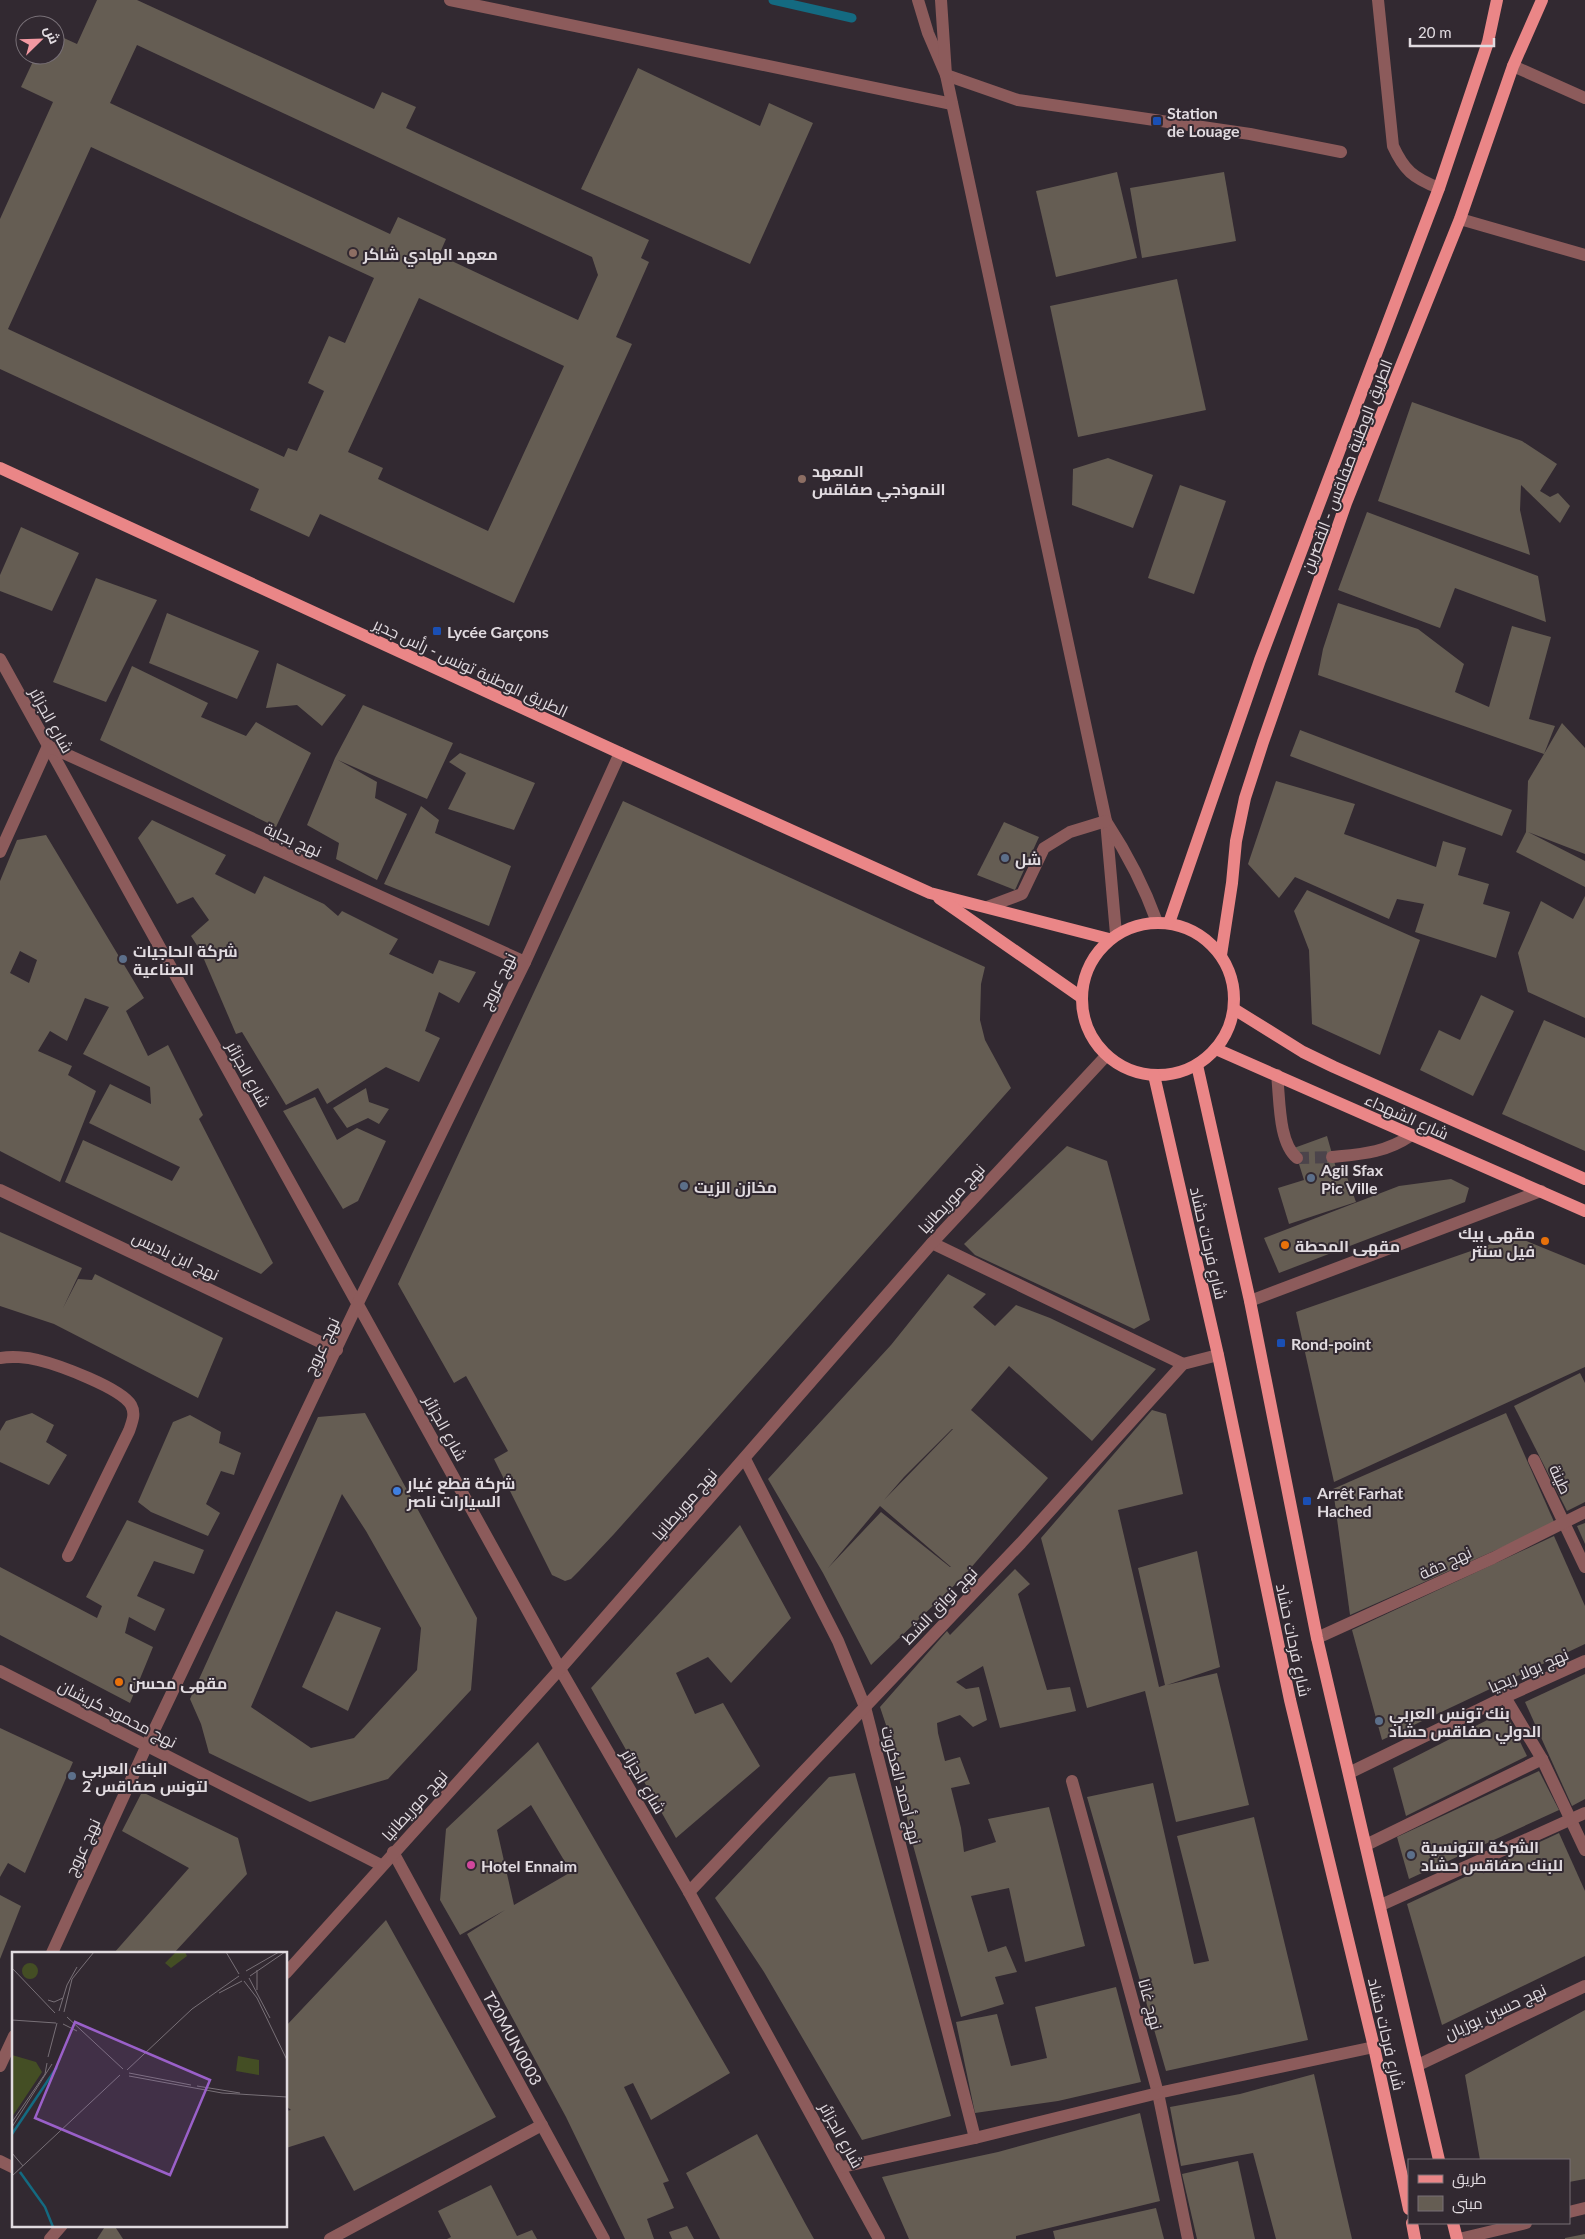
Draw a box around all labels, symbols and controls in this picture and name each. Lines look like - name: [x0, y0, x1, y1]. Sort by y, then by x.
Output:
- north arrow: [15, 15, 65, 65]
- scale bar: [1410, 15, 1494, 47]
- text: ش: [40, 23, 64, 47]
- text: 20 m: [1418, 23, 1452, 41]
- place label: Station de Louage: [1167, 103, 1240, 140]
- marker: Station de Louage: [1151, 115, 1163, 127]
- place label: معهد الهادي شاكر: [362, 244, 498, 267]
- marker: معهد الهادي شاكر: [347, 247, 359, 259]
- street label: الطريق الوطنية صفاقس - القصرين: [1296, 356, 1397, 576]
- place label: المعهد النموذجي صفاقس: [812, 461, 946, 502]
- marker: المعهد النموذجي صفاقس: [796, 473, 808, 485]
- street label: الطريق الوطنية تونس - رأس جدير: [369, 613, 571, 722]
- place label: Lycée Garçons: [447, 622, 549, 641]
- marker: Lycée Garçons: [431, 625, 443, 637]
- street label: شارع الجزائر: [23, 683, 78, 757]
- street label: نهج بجاية: [260, 818, 325, 863]
- place label: شل: [1015, 849, 1041, 869]
- marker: شل: [999, 852, 1011, 864]
- place label: شركة الحاجيات الصناعية: [133, 941, 238, 978]
- street label: نهج عروج: [475, 949, 522, 1014]
- marker: شركة الحاجيات الصناعية: [117, 953, 129, 965]
- street label: شارع الجزائر: [220, 1037, 275, 1111]
- street label: شارع الشهداء: [1361, 1089, 1452, 1146]
- street label: نهج موريطانيا: [914, 1159, 990, 1239]
- place label: Agil Sfax Pic Ville: [1320, 1160, 1384, 1197]
- marker: Agil Sfax Pic Ville: [1305, 1172, 1317, 1184]
- place label: مخازن الزيت: [694, 1177, 777, 1197]
- marker: مخازن الزيت: [678, 1180, 690, 1192]
- street label: شارع فرحات حشاد: [1184, 1185, 1231, 1302]
- place label: مقهى بيك فيل سنتر: [1458, 1223, 1535, 1261]
- street label: نهج ابن باديس: [128, 1227, 223, 1286]
- marker: مقهى بيك فيل سنتر: [1539, 1235, 1551, 1247]
- place label: مقهى المحطة: [1295, 1236, 1400, 1256]
- marker: مقهى المحطة: [1279, 1239, 1291, 1251]
- street label: نهج عروج: [299, 1314, 345, 1379]
- place label: Rond-point: [1291, 1334, 1371, 1353]
- marker: Rond-point: [1275, 1337, 1287, 1349]
- street label: شارع الجزائر: [417, 1391, 472, 1465]
- street label: طينة: [1545, 1461, 1576, 1497]
- street label: نهج موريطانيا: [648, 1464, 723, 1546]
- place label: شركة قطع غيار السيارات ناصر: [406, 1473, 515, 1511]
- place label: Arrêt Farhat Hached: [1316, 1483, 1403, 1520]
- marker: شركة قطع غيار السيارات ناصر: [391, 1485, 403, 1497]
- marker: Arrêt Farhat Hached: [1301, 1495, 1313, 1507]
- street label: نهج دقة: [1416, 1542, 1476, 1585]
- street label: نهج نواق الشط: [897, 1562, 983, 1650]
- street label: شارع فرحات حشاد: [1270, 1582, 1315, 1699]
- street label: نهج بولا ريجيا: [1485, 1644, 1572, 1699]
- place label: مقهى محسن: [129, 1673, 227, 1693]
- street label: نهج محمود كريشان: [54, 1675, 180, 1754]
- marker: مقهى محسن: [113, 1676, 125, 1688]
- place label: بنك تونس العربي الدولي صفاقس حشاد: [1389, 1703, 1541, 1744]
- marker: بنك تونس العربي الدولي صفاقس حشاد: [1373, 1715, 1385, 1727]
- street label: نهج أحمد العكروت: [875, 1724, 926, 1847]
- street label: شارع الجزائر: [615, 1744, 670, 1818]
- place label: البنك العربي لتونس صفاقس 2: [82, 1758, 208, 1796]
- street label: نهج موريطانيا: [377, 1766, 453, 1846]
- marker: البنك العربي لتونس صفاقس 2: [66, 1770, 78, 1782]
- street label: نهج عروج: [60, 1815, 106, 1880]
- place label: الشركة التونسية للبنك صفاقس حشاد: [1421, 1837, 1563, 1875]
- marker: الشركة التونسية للبنك صفاقس حشاد: [1405, 1849, 1417, 1861]
- place label: Hotel Ennaim: [481, 1856, 577, 1875]
- marker: Hotel Ennaim: [465, 1859, 477, 1871]
- inset map: [12, 1952, 288, 2226]
- street label: نهج غانا: [1132, 1976, 1167, 2032]
- street label: شارع فرحات حشاد: [1362, 1976, 1409, 2093]
- street label: نهج حسين بوزيان: [1441, 1979, 1550, 2046]
- street label: T20MUN0003: [479, 1988, 547, 2088]
- street label: شارع الجزائر: [813, 2098, 868, 2172]
- legend: [1408, 2159, 1570, 2224]
- text: طريق: [1452, 2169, 1486, 2189]
- text: مبنى: [1452, 2194, 1483, 2214]

